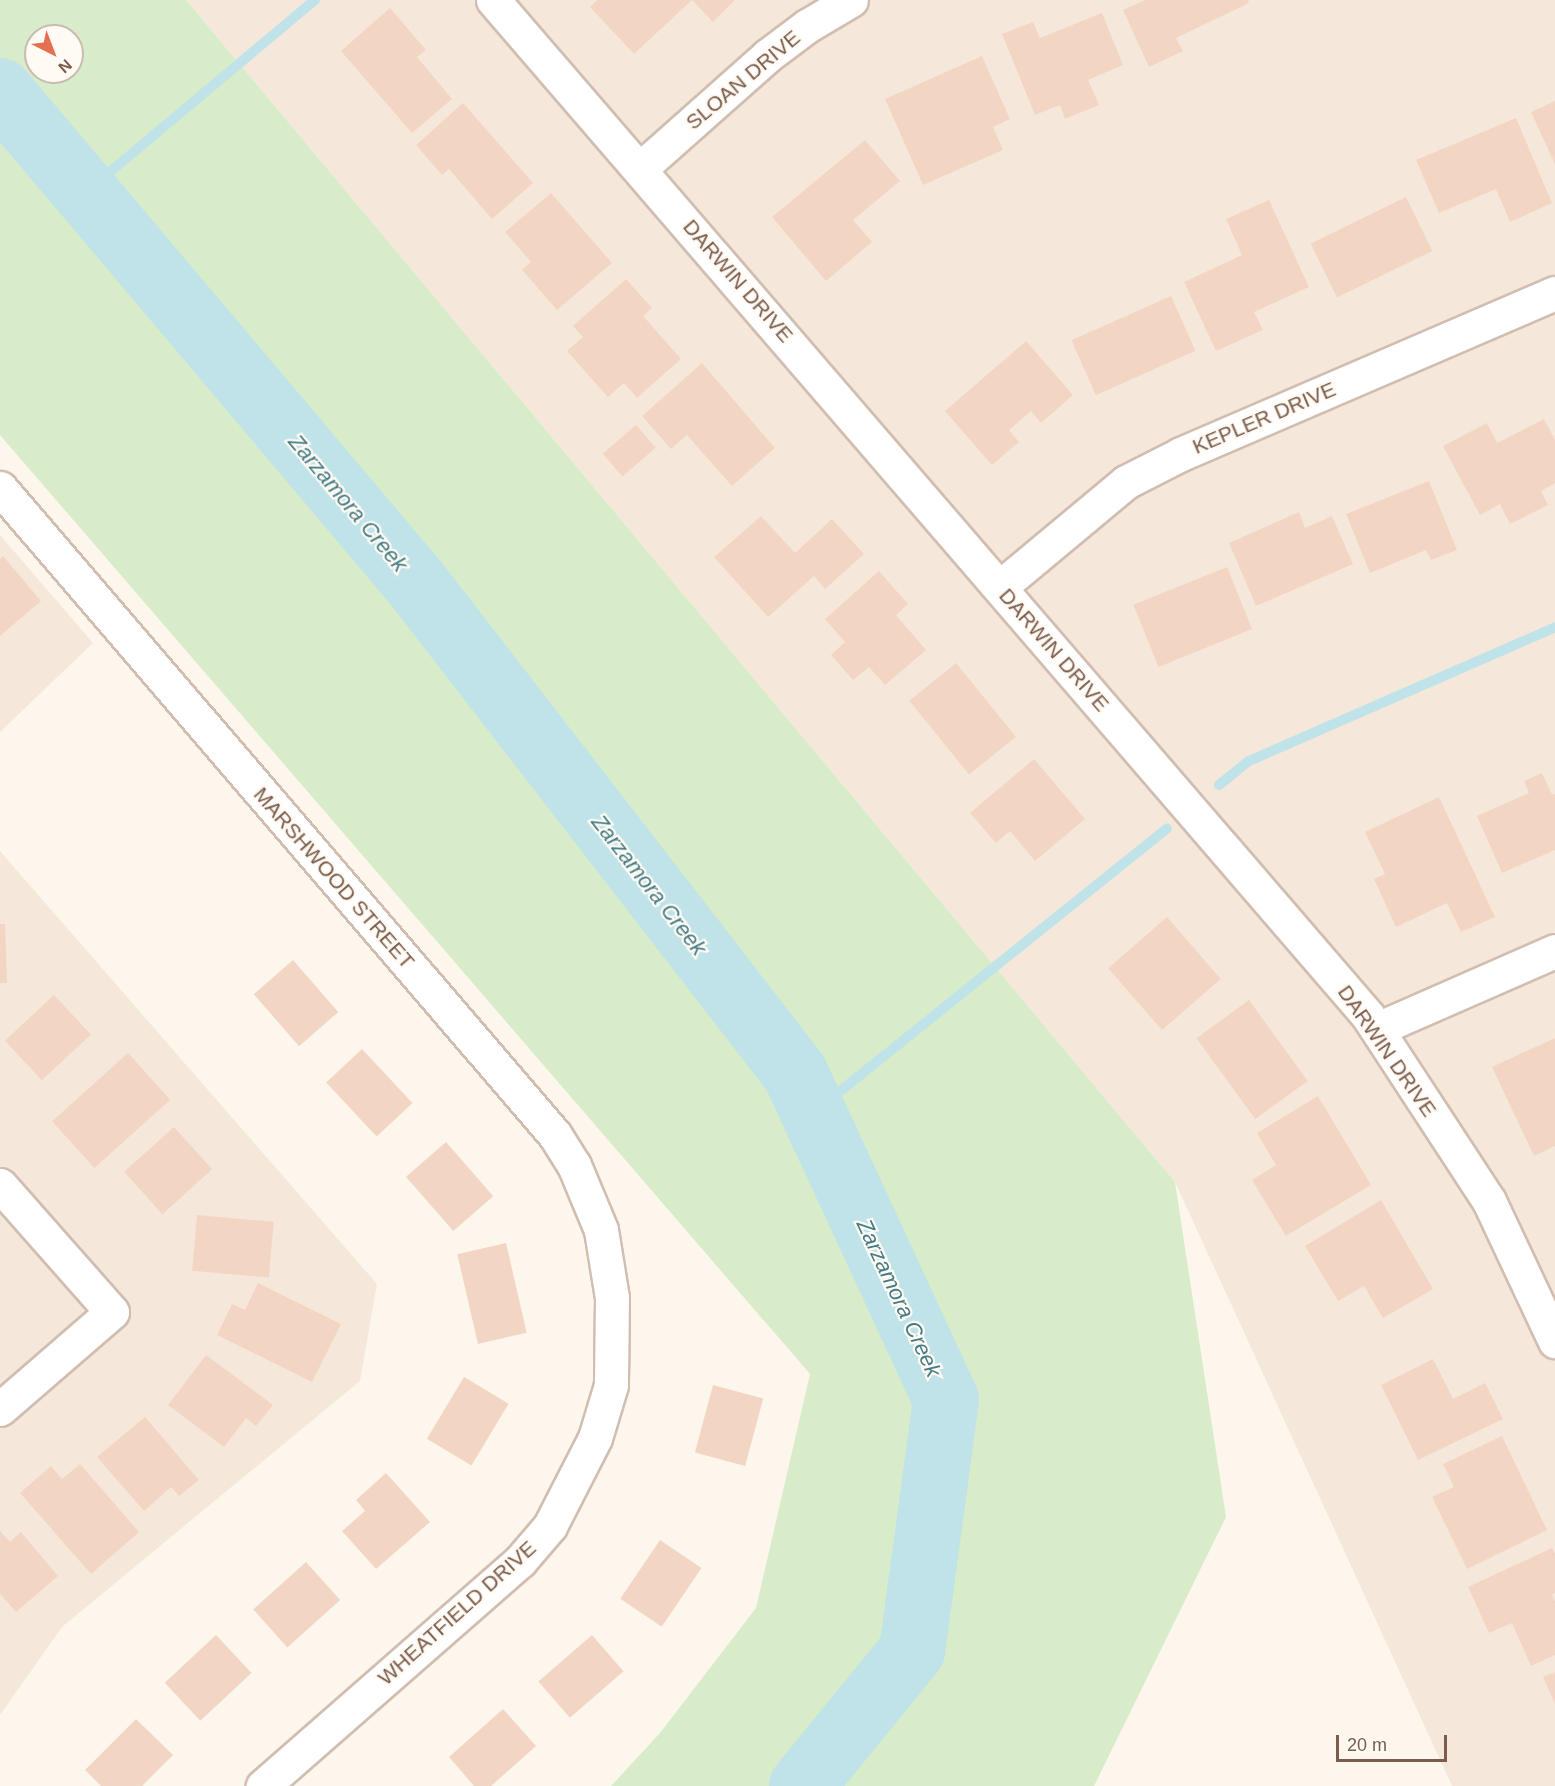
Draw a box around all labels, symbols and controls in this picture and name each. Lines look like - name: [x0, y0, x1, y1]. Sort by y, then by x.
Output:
- north arrow: [24, 24, 84, 84]
- street label: SLOAN DRIVE: [681, 25, 805, 135]
- text: N: [55, 56, 75, 76]
- street label: DARWIN DRIVE: [678, 214, 798, 348]
- street label: KEPLER DRIVE: [1189, 377, 1339, 459]
- water label: Zarzamora Creek: [283, 429, 413, 577]
- street label: DARWIN DRIVE: [994, 583, 1114, 717]
- street label: MARSHWOOD STREET: [248, 782, 420, 974]
- water label: Zarzamora Creek: [586, 809, 712, 961]
- street label: DARWIN DRIVE: [1332, 980, 1442, 1122]
- water label: Zarzamora Creek: [851, 1215, 947, 1381]
- street label: WHEATFIELD DRIVE: [373, 1535, 541, 1691]
- scale bar: [1339, 1723, 1450, 1761]
- text: 20 m: [1347, 1735, 1387, 1755]

